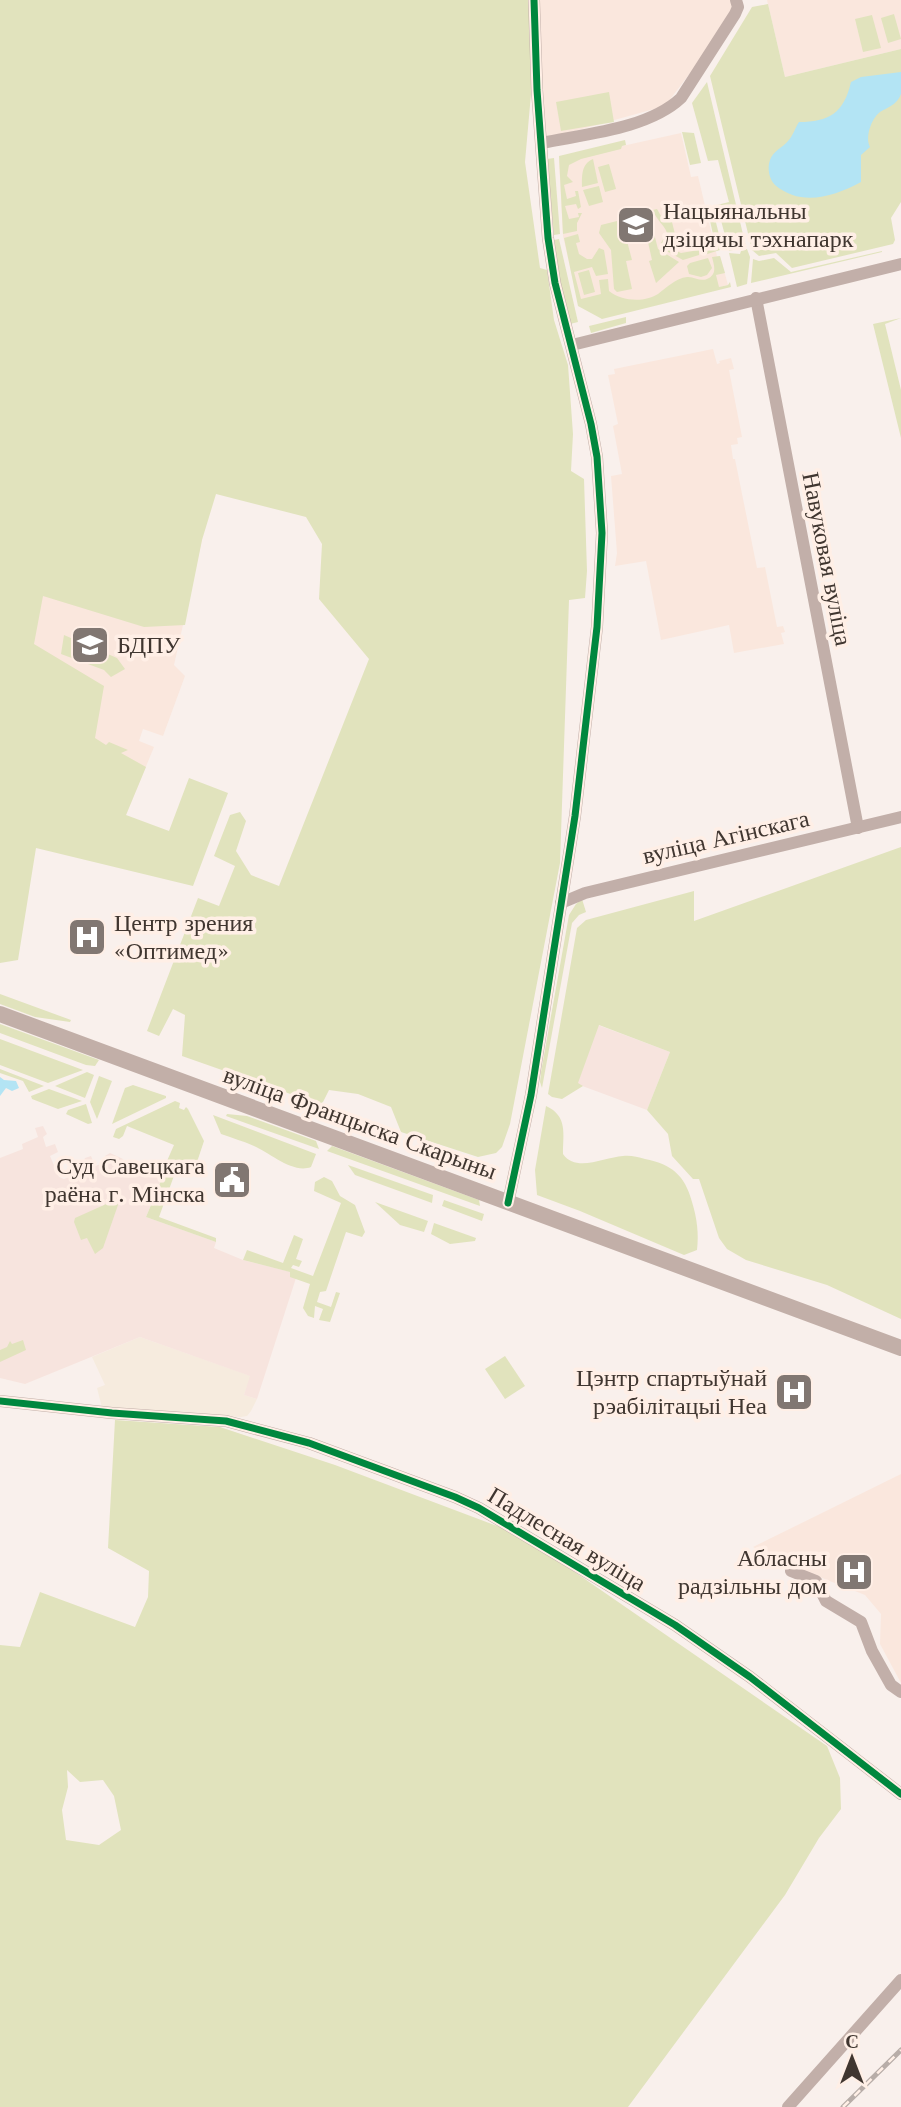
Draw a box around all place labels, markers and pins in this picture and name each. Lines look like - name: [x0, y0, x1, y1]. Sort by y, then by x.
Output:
- place label: Нацыянальны дзіцячы тэхнапарк: [663, 196, 854, 253]
- school or university icon: Нацыянальны дзіцячы тэхнапарк: [615, 204, 657, 246]
- school or university icon: БДПУ: [69, 624, 111, 666]
- place label: БДПУ: [117, 630, 181, 659]
- place label: Центр зрения «Оптимед»: [114, 908, 253, 965]
- hospital icon: Центр зрения «Оптимед»: [66, 916, 108, 958]
- place label: Суд Савецкага раёна г. Мінска: [45, 1151, 205, 1208]
- public building icon: Суд Савецкага раёна г. Мінска: [211, 1159, 253, 1201]
- place label: Цэнтр спартыўнай рэабілітацыі Неа: [576, 1363, 767, 1420]
- hospital icon: Цэнтр спартыўнай рэабілітацыі Неа: [773, 1371, 815, 1413]
- place label: Абласны радзільны дом: [678, 1543, 827, 1600]
- hospital icon: Абласны радзільны дом: [833, 1551, 875, 1593]

